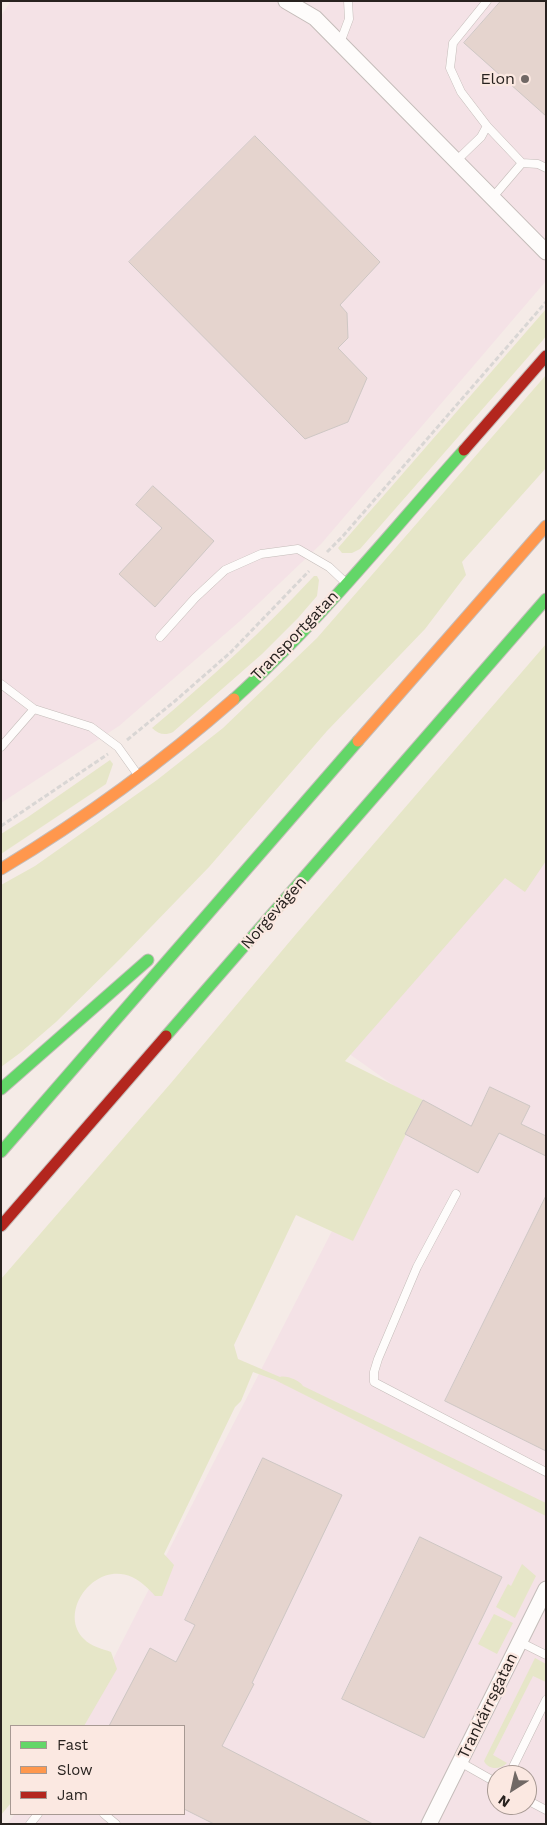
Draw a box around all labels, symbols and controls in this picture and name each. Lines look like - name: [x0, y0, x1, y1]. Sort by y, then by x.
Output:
- place label: Elon: [480, 69, 515, 89]
- marker: Elon: [519, 73, 531, 85]
- street label: Transportgatan: [247, 587, 343, 685]
- street label: Norgevägen: [237, 873, 311, 953]
- street label: Trankärrsgatan: [454, 1650, 522, 1762]
- legend: [10, 1725, 185, 1815]
- text: Fast: [57, 1736, 88, 1754]
- text: Slow: [57, 1761, 93, 1779]
- north arrow: [487, 1765, 537, 1815]
- text: Jam: [57, 1786, 88, 1804]
- text: N: [495, 1792, 513, 1811]

